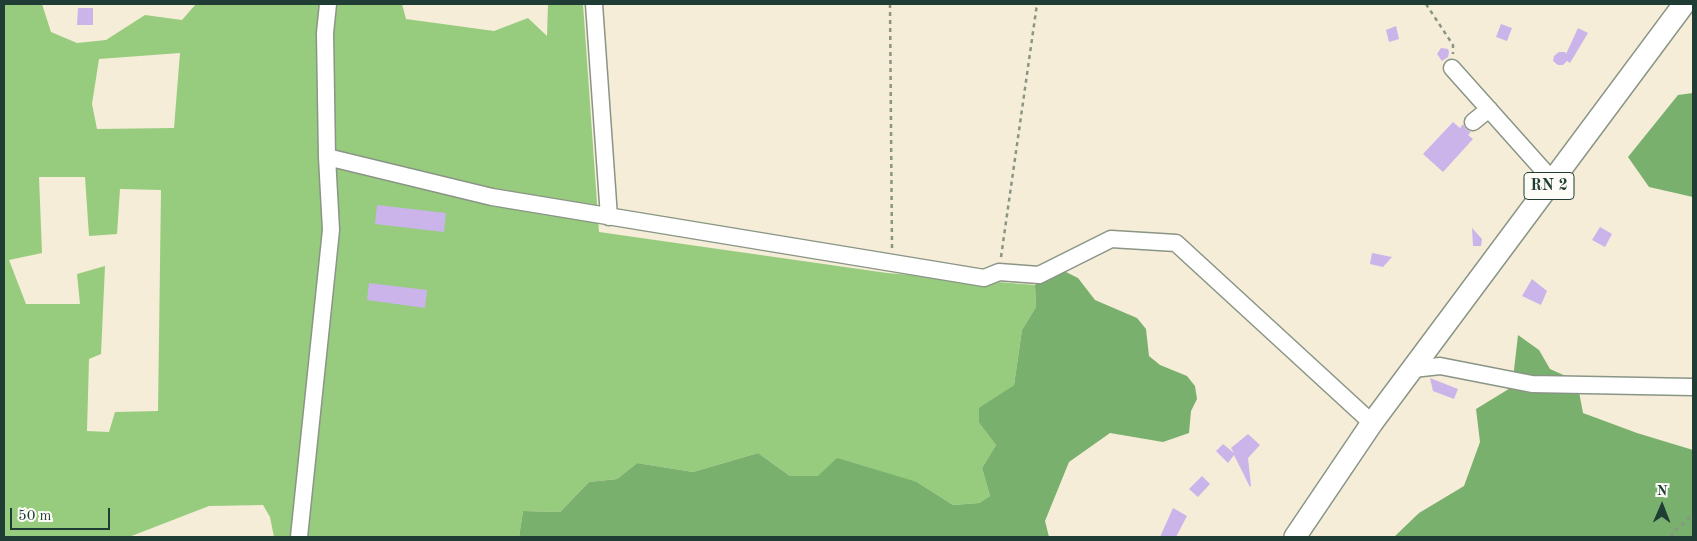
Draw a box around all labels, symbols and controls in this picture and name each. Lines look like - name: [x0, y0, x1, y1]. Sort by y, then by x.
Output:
- road number: RN 2: [1524, 172, 1574, 200]
- north arrow: [1637, 481, 1687, 531]
- text: N: [1657, 484, 1668, 498]
- scale bar: [12, 498, 112, 530]
- text: 50 m: [18, 509, 52, 524]

